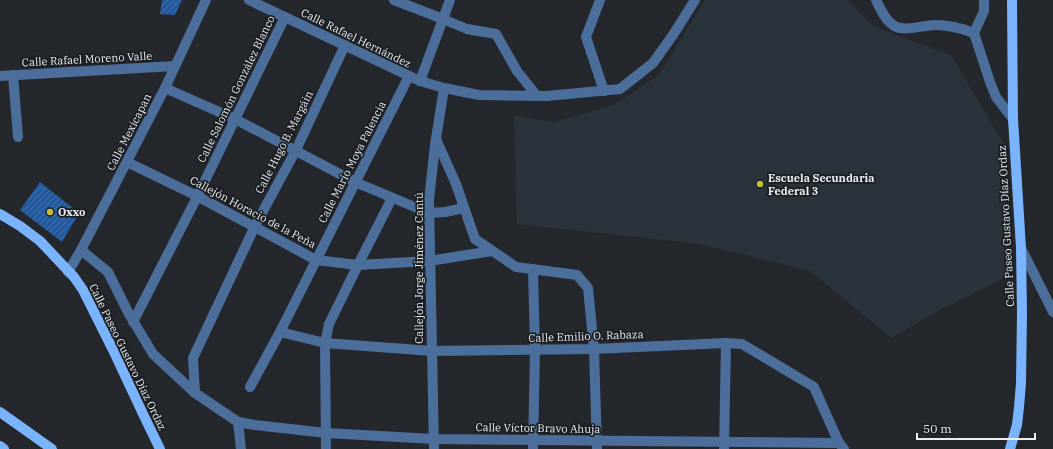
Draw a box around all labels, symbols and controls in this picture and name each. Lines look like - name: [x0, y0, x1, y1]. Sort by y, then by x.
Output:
- street label: Calle Rafael Hernández: [299, 5, 414, 71]
- street label: Calle Salomón González Blanco: [194, 13, 278, 165]
- street label: Calle Rafael Moreno Valle: [22, 49, 153, 69]
- street label: Calle Hugo B. Margáin: [252, 88, 316, 196]
- street label: Calle Mexicapan: [104, 91, 154, 173]
- street label: Calle Mario Moya Palencia: [315, 99, 389, 225]
- street label: Calle Paseo Gustavo Díaz Ordaz: [995, 145, 1017, 307]
- place label: Escuela Secundaria Federal 3: [768, 171, 875, 198]
- street label: Callejón Horacio de la Peña: [188, 173, 318, 251]
- marker: Escuela Secundaria Federal 3: [755, 179, 765, 189]
- street label: Callejón Jorge Jiménez Cantú: [412, 192, 426, 344]
- place label: Oxxo: [58, 205, 86, 219]
- marker: Oxxo: [45, 207, 55, 217]
- street label: Calle Paseo Gustavo Díaz Ordaz: [86, 281, 170, 433]
- street label: Calle Emilio O. Rabaza: [528, 327, 644, 345]
- scale bar: [917, 415, 1035, 441]
- street label: Calle Víctor Bravo Ahuja: [475, 420, 601, 436]
- text: 50 m: [923, 421, 952, 436]

